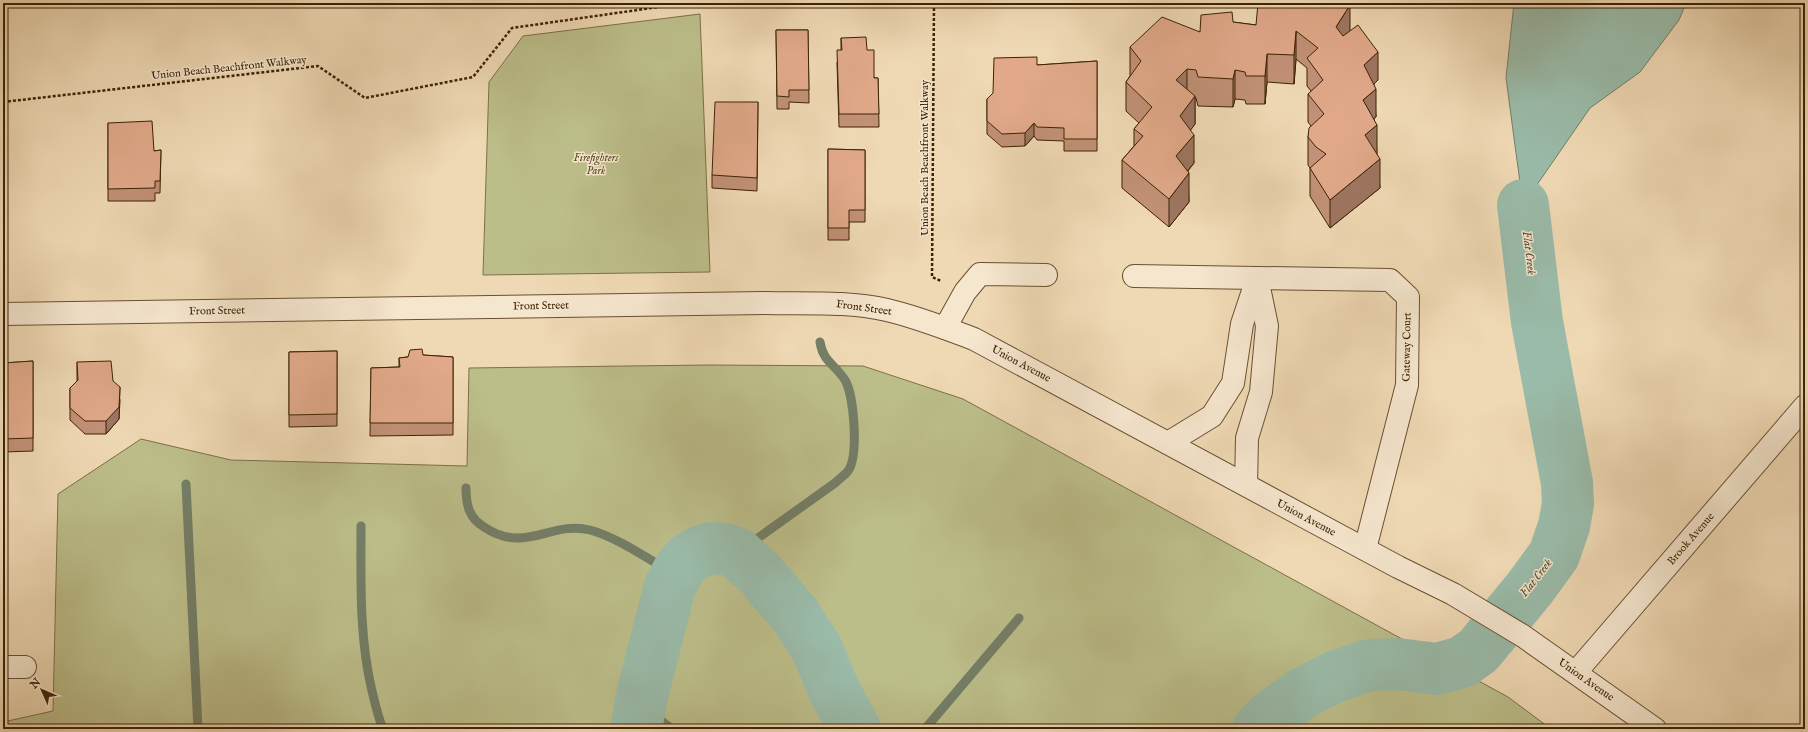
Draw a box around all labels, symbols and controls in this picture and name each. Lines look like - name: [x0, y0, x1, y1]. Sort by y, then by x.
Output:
- street label: Union Beach Beachfront Walkway: [151, 53, 308, 83]
- street label: Union Beach Beachfront Walkway: [918, 79, 932, 236]
- park label: Firefighters Park: [574, 151, 619, 178]
- water label: Flat Creek: [1519, 230, 1539, 276]
- street label: Front Street: [835, 297, 893, 319]
- street label: Front Street: [513, 299, 569, 313]
- street label: Front Street: [189, 304, 245, 318]
- street label: Gateway Court: [1399, 312, 1415, 382]
- street label: Union Avenue: [989, 342, 1053, 386]
- street label: Union Avenue: [1274, 496, 1338, 540]
- street label: Brook Avenue: [1664, 510, 1718, 568]
- water label: Flat Creek: [1517, 556, 1556, 600]
- street label: Union Avenue: [1555, 655, 1617, 705]
- north arrow: [22, 670, 62, 710]
- text: N: [27, 675, 44, 693]

